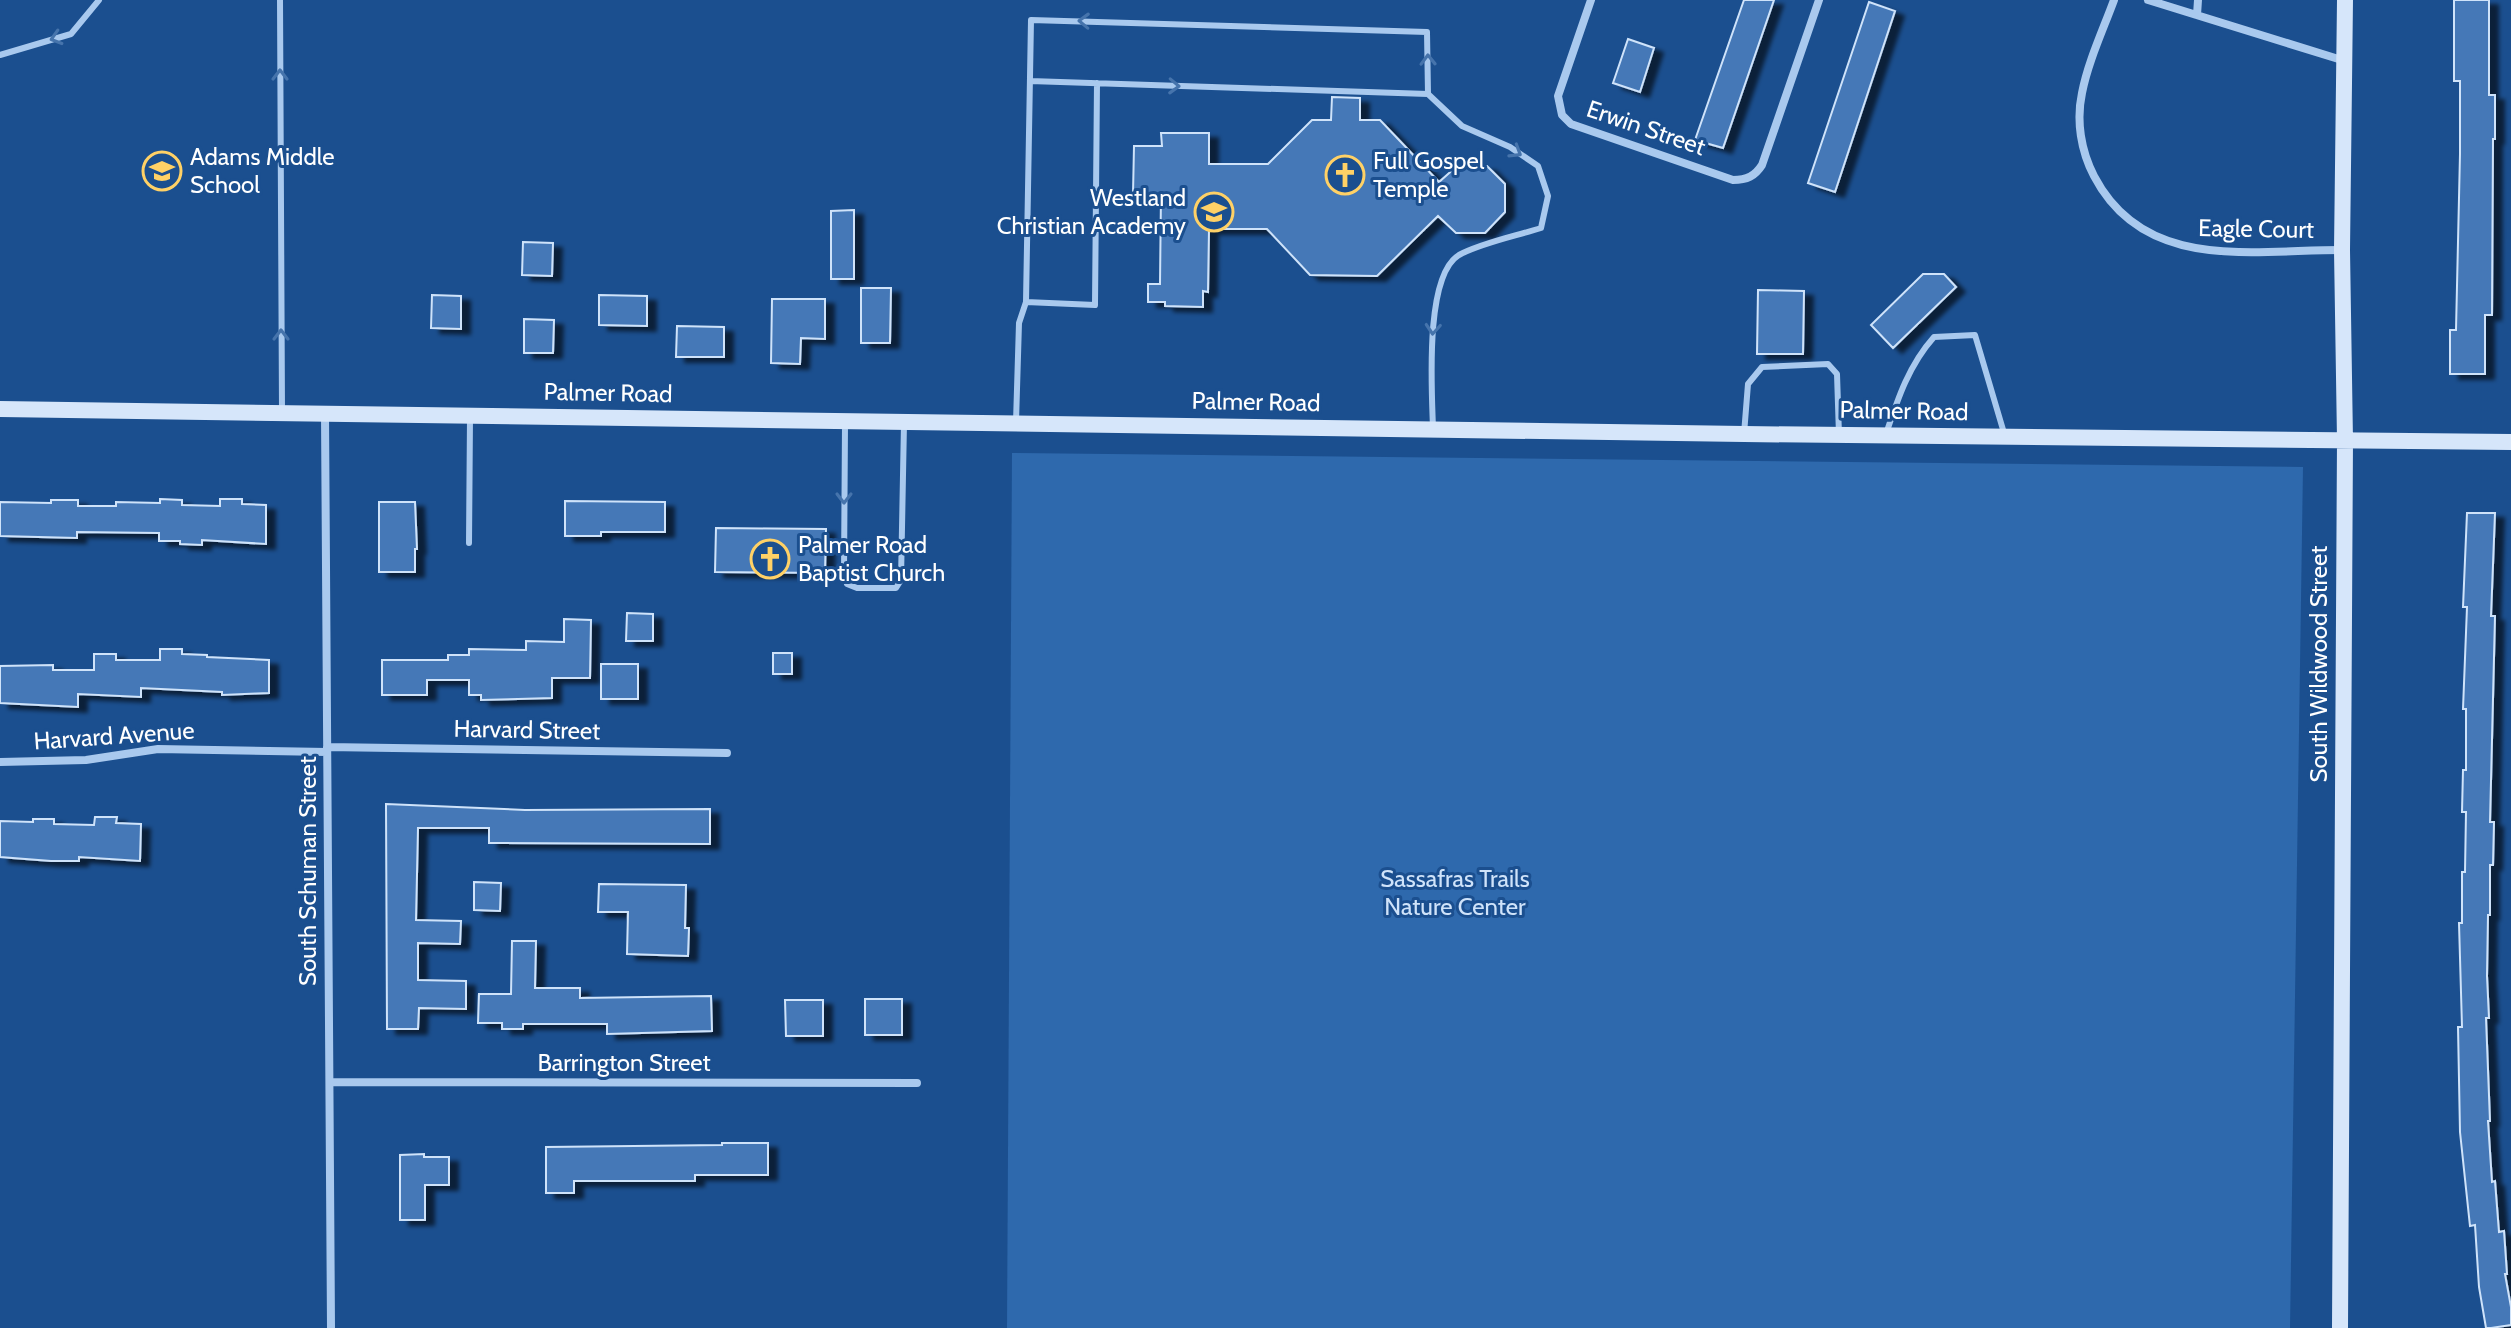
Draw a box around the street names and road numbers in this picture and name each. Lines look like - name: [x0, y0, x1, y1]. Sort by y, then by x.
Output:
- street label: Erwin Street: [1583, 94, 1709, 161]
- street label: Eagle Court: [2198, 213, 2314, 244]
- street label: Palmer Road: [543, 377, 673, 408]
- street label: Palmer Road: [1191, 386, 1321, 417]
- street label: Palmer Road: [1839, 395, 1969, 426]
- street label: South Wildwood Street: [2304, 546, 2333, 782]
- street label: Harvard Street: [453, 714, 601, 745]
- street label: Harvard Avenue: [33, 715, 195, 756]
- street label: South Schuman Street: [293, 756, 322, 986]
- street label: Barrington Street: [537, 1048, 711, 1077]

